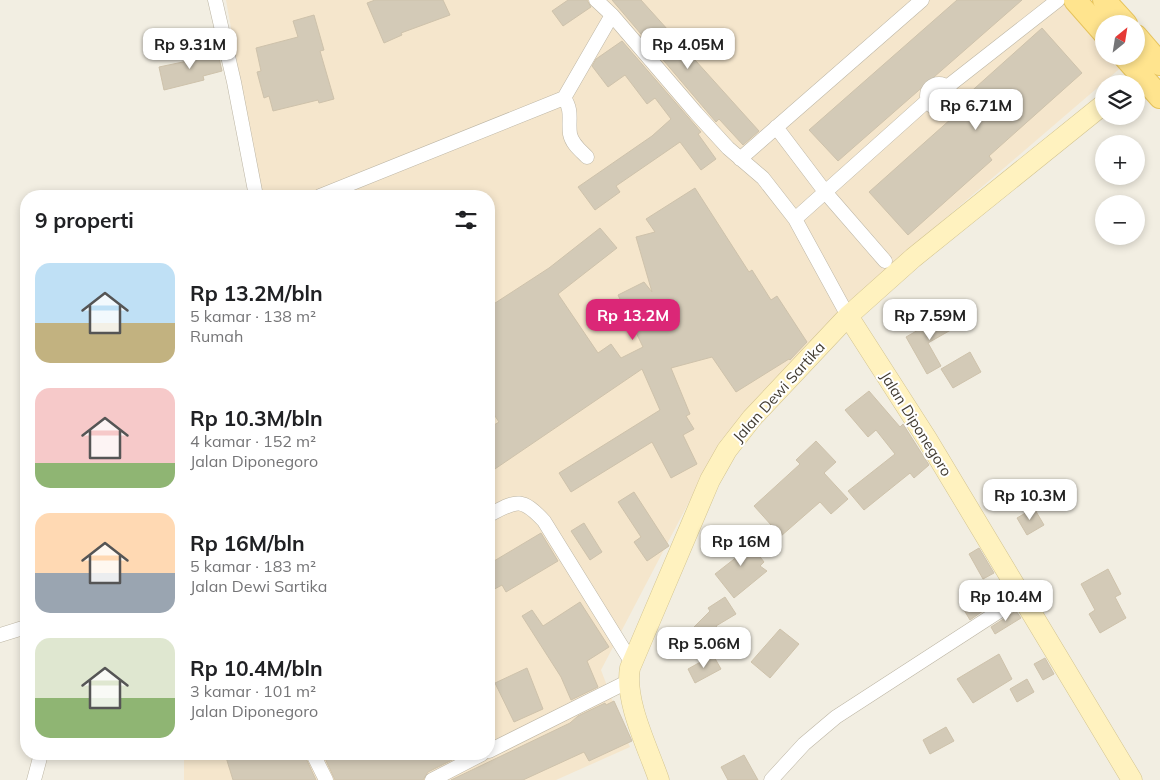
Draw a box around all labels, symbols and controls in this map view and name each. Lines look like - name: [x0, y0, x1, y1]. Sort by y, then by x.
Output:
- north arrow: [1095, 15, 1145, 65]
- map controls: [1095, 15, 1145, 245]
- pin: Rp 9.31M: [138, 28, 242, 70]
- pin: Rp 4.05M: [636, 28, 740, 70]
- text: Rp 9.31M: [154, 34, 226, 54]
- text: Rp 4.05M: [652, 34, 724, 54]
- button: layers: [1095, 75, 1145, 125]
- pin: Rp 6.71M: [924, 88, 1028, 131]
- text: Rp 6.71M: [940, 95, 1012, 115]
- button: +: [1095, 135, 1145, 185]
- button: −: [1095, 195, 1145, 245]
- icon: filters: [452, 206, 480, 234]
- text: 9 properti: [35, 207, 134, 233]
- text: Rp 13.2M/bln: [190, 280, 323, 306]
- icon: home: [75, 283, 135, 343]
- pin: Rp 13.2M: [581, 298, 685, 341]
- pin: Rp 7.59M: [878, 298, 982, 341]
- text: Rp 13.2M: [597, 305, 669, 325]
- text: Rp 7.59M: [894, 305, 966, 325]
- text: 5 kamar · 138 m²: [190, 306, 316, 326]
- text: Rumah: [190, 326, 243, 346]
- street label: Jalan Dewi Sartika: [729, 338, 829, 446]
- street label: Jalan Diponegoro: [877, 368, 956, 480]
- text: Rp 10.3M/bln: [190, 405, 323, 431]
- icon: home: [75, 408, 135, 468]
- text: 4 kamar · 152 m²: [190, 431, 316, 451]
- text: Jalan Diponegoro: [190, 451, 318, 471]
- pin: Rp 10.3M: [978, 478, 1082, 521]
- text: Rp 10.3M: [994, 485, 1066, 505]
- pin: Rp 16M: [700, 524, 782, 567]
- text: Rp 16M/bln: [190, 530, 305, 556]
- text: Rp 16M: [712, 531, 770, 551]
- icon: home: [75, 533, 135, 593]
- text: 5 kamar · 183 m²: [190, 556, 316, 576]
- text: Jalan Dewi Sartika: [190, 576, 327, 596]
- pin: Rp 10.4M: [954, 580, 1058, 622]
- text: Rp 10.4M: [970, 586, 1042, 606]
- pin: Rp 5.06M: [652, 626, 756, 669]
- text: Rp 5.06M: [668, 633, 740, 653]
- text: Rp 10.4M/bln: [190, 655, 323, 681]
- icon: home: [75, 658, 135, 718]
- text: 3 kamar · 101 m²: [190, 681, 316, 701]
- text: Jalan Diponegoro: [190, 701, 318, 721]

